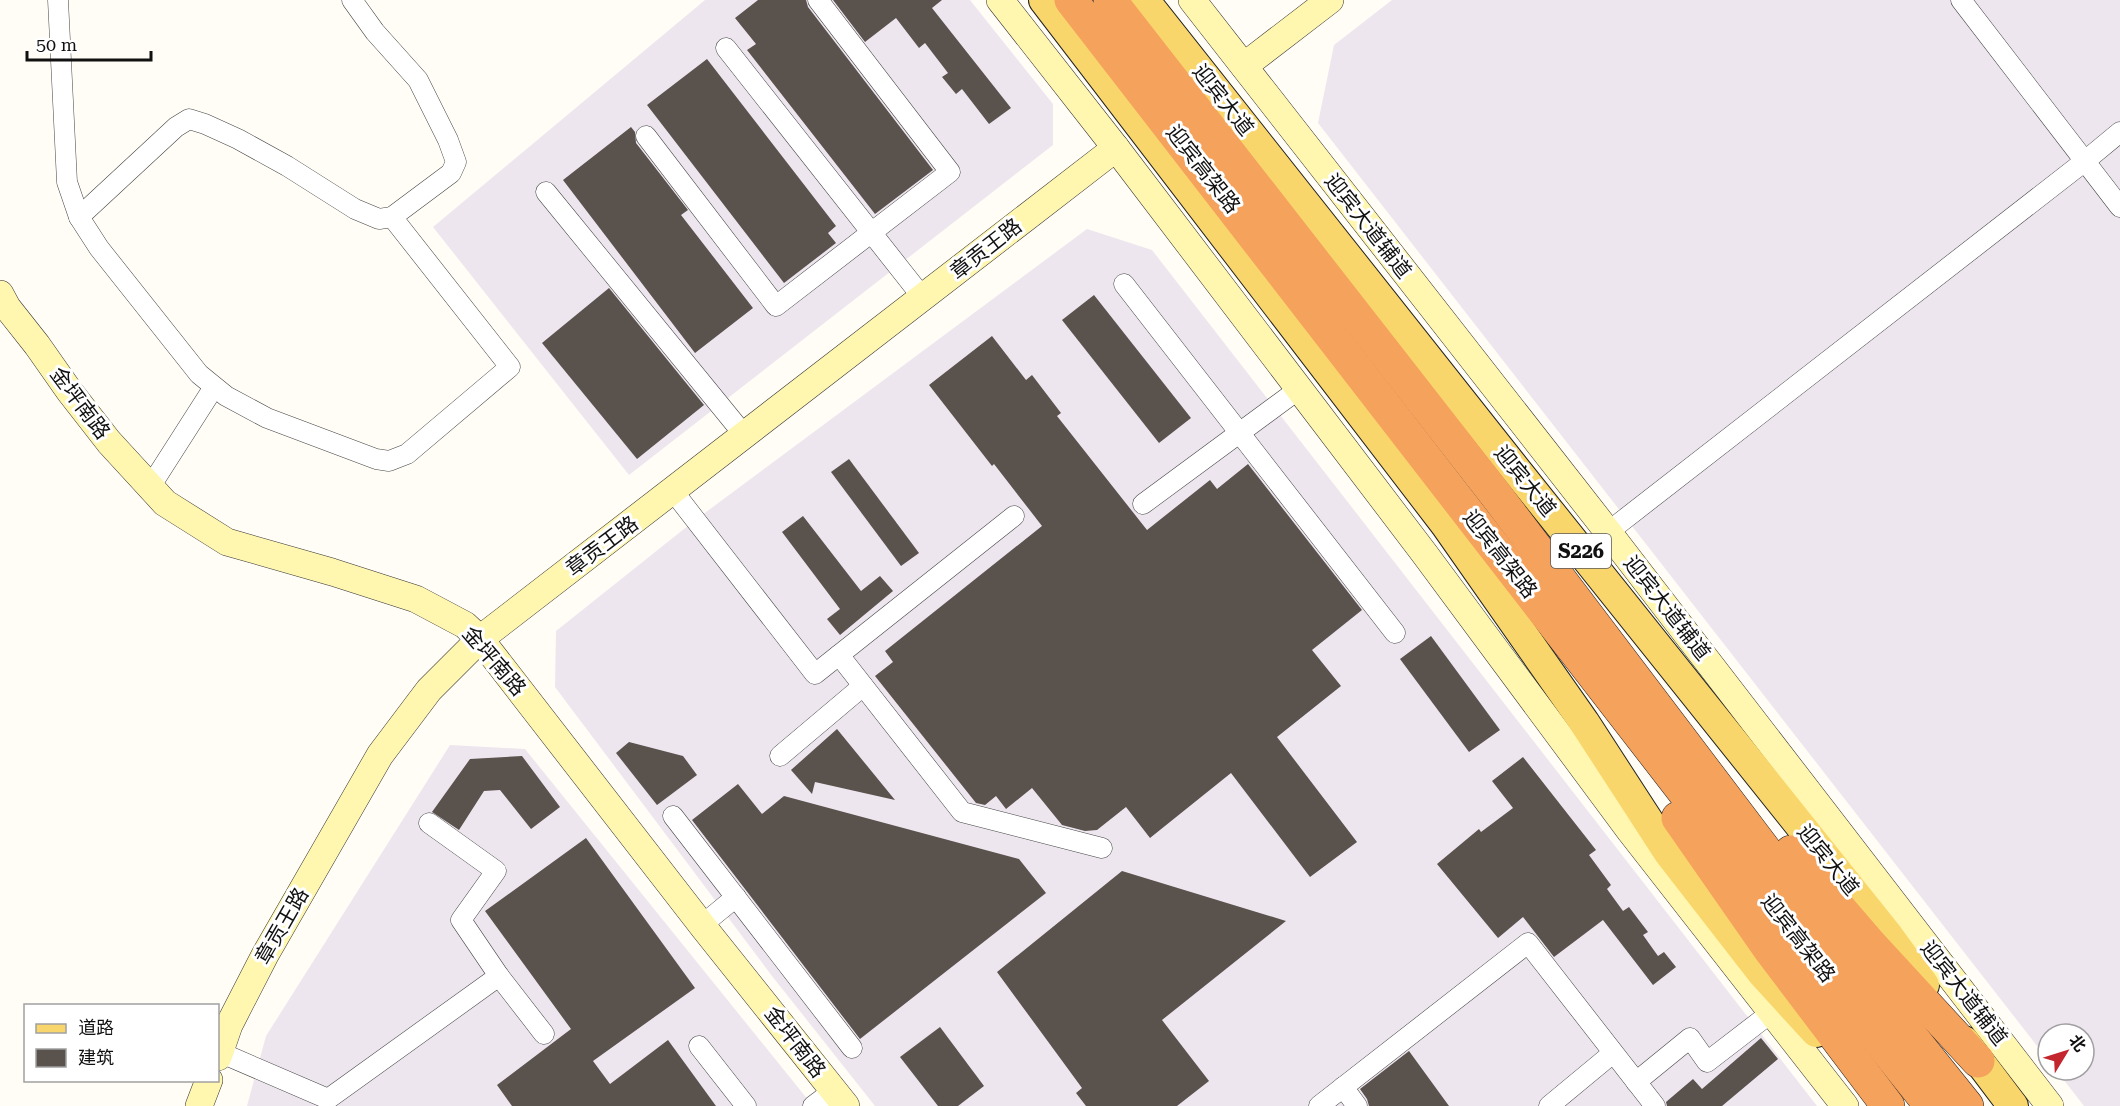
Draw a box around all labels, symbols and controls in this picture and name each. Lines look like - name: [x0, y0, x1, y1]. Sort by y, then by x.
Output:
- scale bar: [27, 24, 152, 62]
- text: 50 m: [36, 34, 77, 55]
- street label: 迎宾大道: [1188, 60, 1258, 140]
- street label: 迎宾高架路: [1161, 120, 1245, 218]
- street label: 迎宾大道辅道: [1320, 169, 1416, 283]
- street label: 章贡王路: [946, 214, 1026, 284]
- street label: 金坪南路: [45, 362, 115, 444]
- street label: 迎宾大道: [1489, 441, 1561, 521]
- street label: 迎宾高架路: [1458, 505, 1542, 603]
- street label: 章贡王路: [561, 511, 643, 581]
- road number: S226: [1551, 534, 1611, 568]
- street label: 迎宾大道辅道: [1619, 551, 1715, 665]
- street label: 金坪南路: [457, 621, 531, 701]
- street label: 迎宾大道: [1792, 820, 1864, 900]
- street label: 章贡王路: [251, 884, 313, 968]
- street label: 迎宾高架路: [1756, 889, 1840, 987]
- street label: 迎宾大道辅道: [1916, 936, 2012, 1050]
- street label: 金坪南路: [760, 1002, 830, 1082]
- legend: [24, 1004, 219, 1082]
- text: 道路: [78, 1017, 114, 1038]
- north arrow: [2036, 1022, 2096, 1082]
- text: 北: [2065, 1031, 2090, 1055]
- text: 建筑: [78, 1047, 114, 1068]

